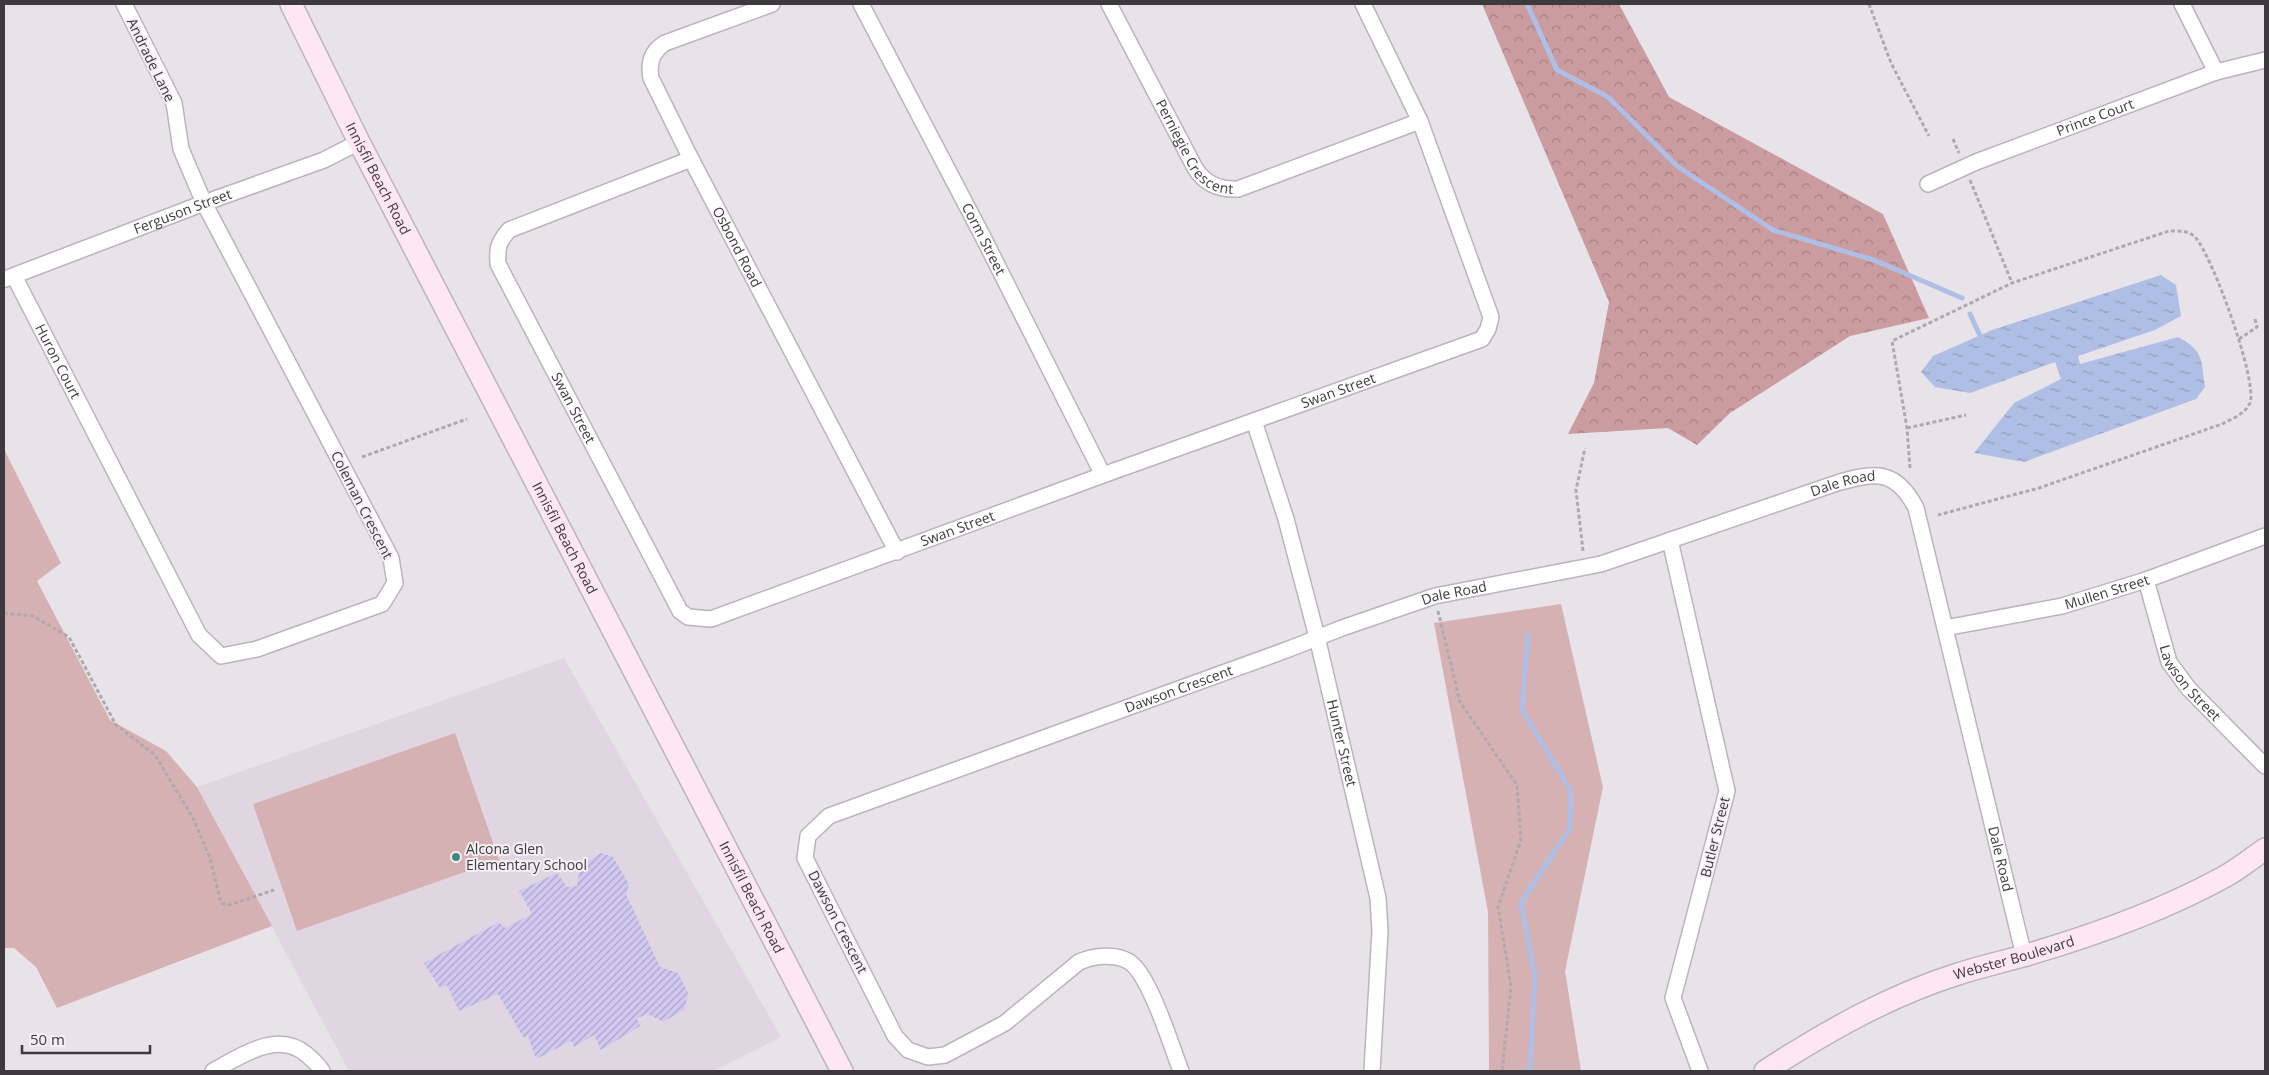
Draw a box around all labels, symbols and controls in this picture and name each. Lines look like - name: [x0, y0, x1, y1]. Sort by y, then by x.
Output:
- street label: Andrade Lane: [123, 15, 180, 105]
- street label: Prince Court: [2054, 94, 2136, 140]
- street label: Perniegie Crescent: [1152, 96, 1234, 198]
- street label: Innisfil Beach Road: [342, 119, 415, 238]
- street label: Ferguson Street: [131, 184, 234, 238]
- street label: Corm Street: [958, 199, 1011, 278]
- street label: Osbond Road: [709, 203, 767, 290]
- street label: Huron Court: [31, 320, 86, 402]
- street label: Swan Street: [1298, 368, 1378, 412]
- street label: Swan Street: [547, 369, 600, 447]
- street label: Coleman Crescent: [327, 448, 398, 562]
- street label: Dale Road: [1808, 466, 1876, 500]
- street label: Innisfil Beach Road: [528, 478, 602, 597]
- street label: Swan Street: [918, 506, 997, 550]
- street label: Mullen Street: [2062, 570, 2152, 614]
- street label: Dale Road: [1419, 576, 1488, 609]
- street label: Lawson Street: [2156, 643, 2225, 725]
- street label: Dawson Crescent: [1122, 660, 1235, 717]
- street label: Hunter Street: [1323, 697, 1362, 788]
- street label: Butler Street: [1695, 795, 1734, 879]
- street label: Dale Road: [1984, 824, 2018, 893]
- street label: Innisfil Beach Road: [715, 838, 789, 956]
- place label: Alcona Glen Elementary School: [466, 839, 587, 874]
- marker: Alcona Glen Elementary School: [450, 851, 462, 863]
- street label: Dawson Crescent: [804, 867, 873, 977]
- street label: Webster Boulevard: [1951, 931, 2077, 984]
- scale bar: [22, 1022, 150, 1054]
- text: 50 m: [30, 1029, 65, 1049]

